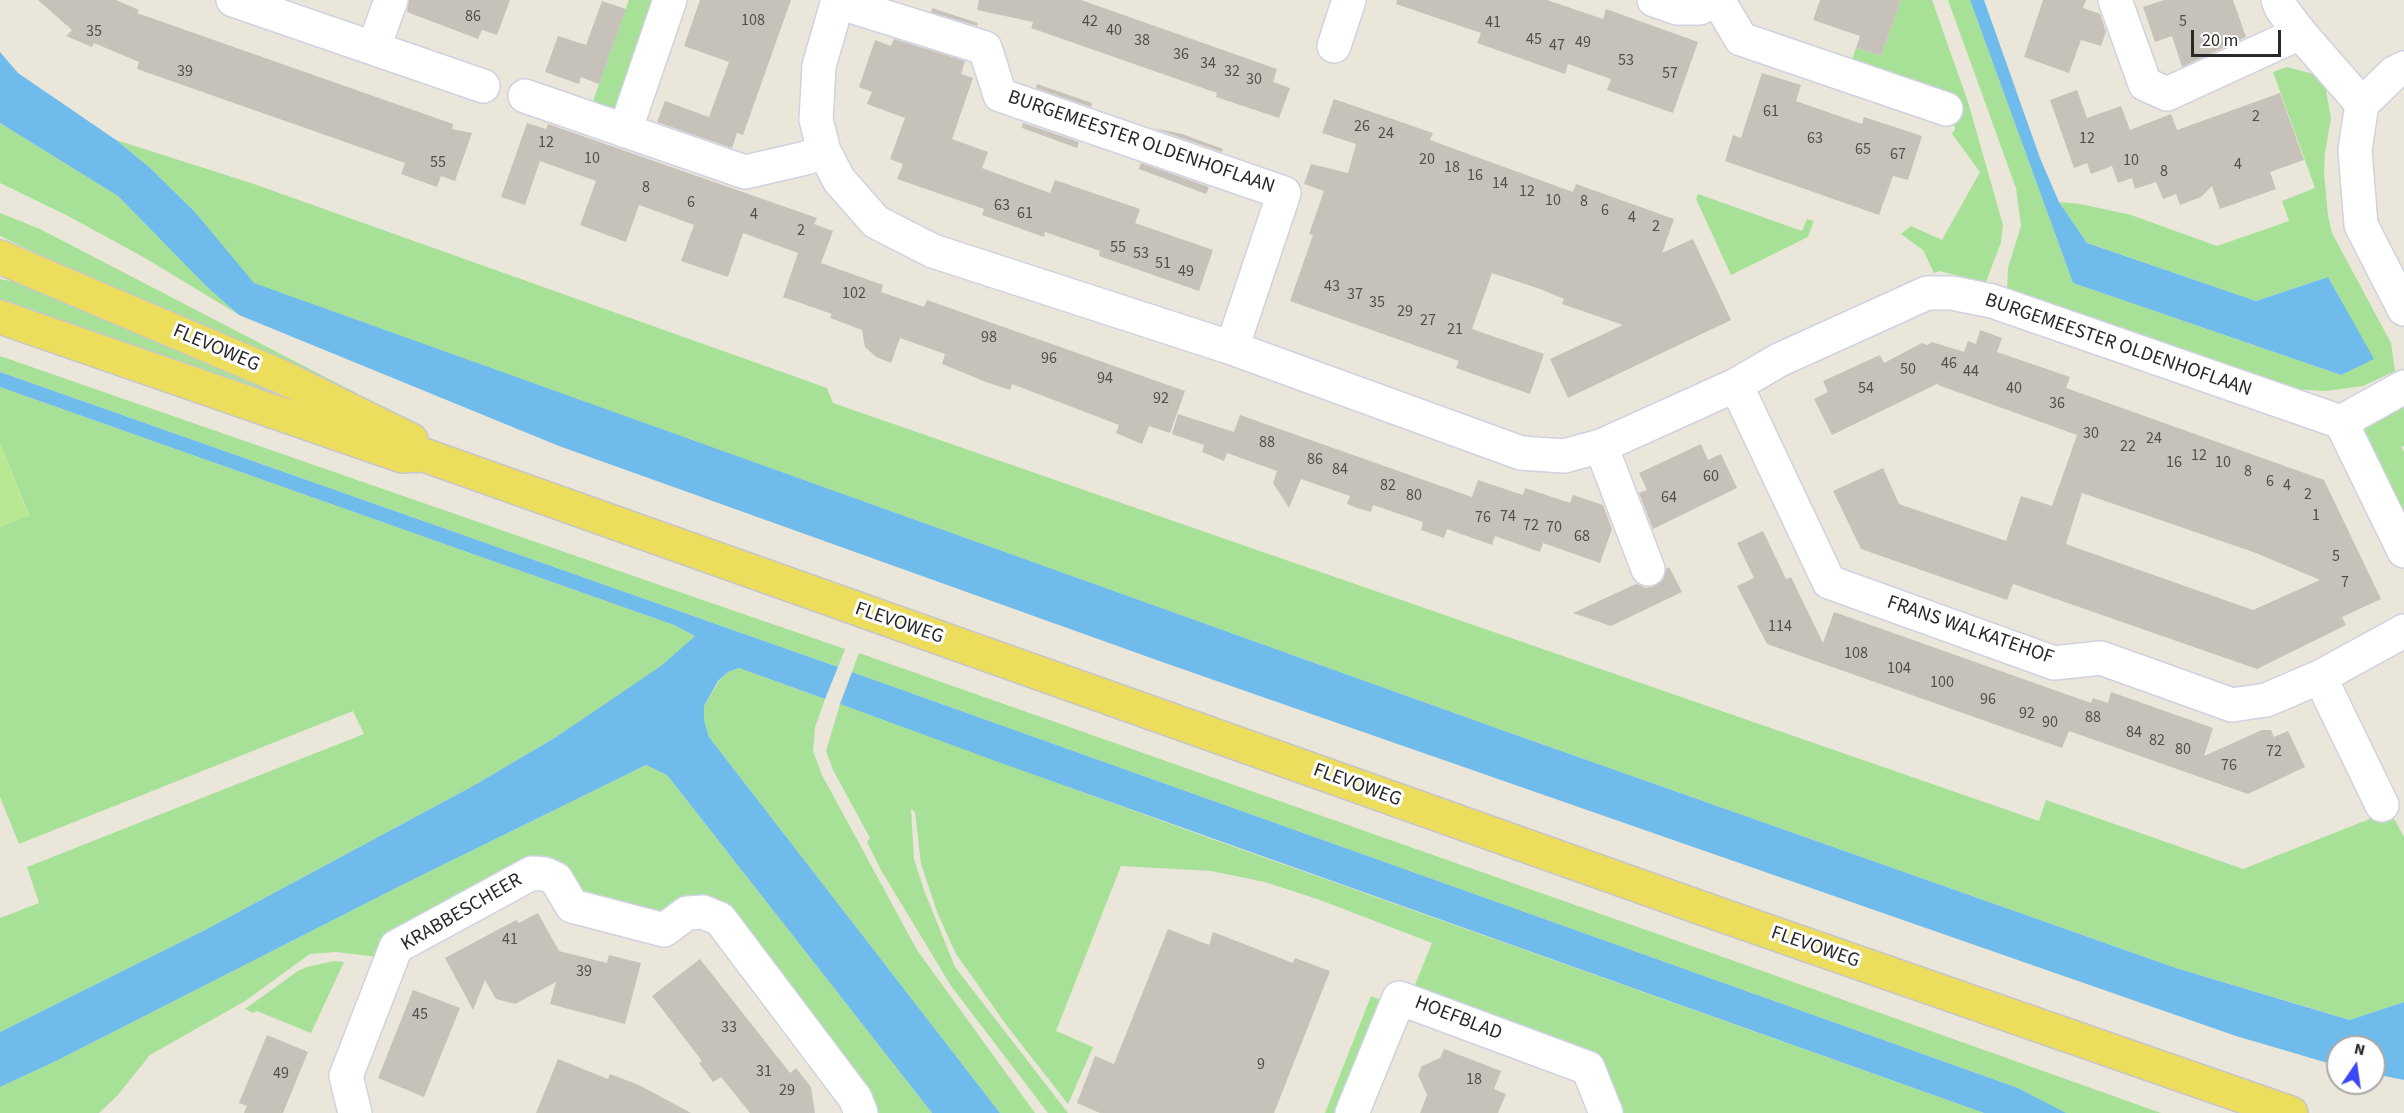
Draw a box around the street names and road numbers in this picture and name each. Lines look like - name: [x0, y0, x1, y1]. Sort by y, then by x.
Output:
- street label: BURGEMEESTER OLDENHOFLAAN: [1004, 86, 1278, 200]
- street label: BURGEMEESTER OLDENHOFLAAN: [1981, 289, 2255, 403]
- street label: FLEVOWEG: [169, 320, 263, 378]
- street label: FRANS WALKATEHOF: [1884, 591, 2056, 671]
- street label: FLEVOWEG: [852, 598, 946, 650]
- street label: FLEVOWEG: [1310, 759, 1404, 813]
- street label: KRABBESCHEER: [397, 869, 527, 957]
- street label: FLEVOWEG: [1768, 922, 1862, 974]
- street label: HOEFBLAD: [1411, 991, 1505, 1047]

